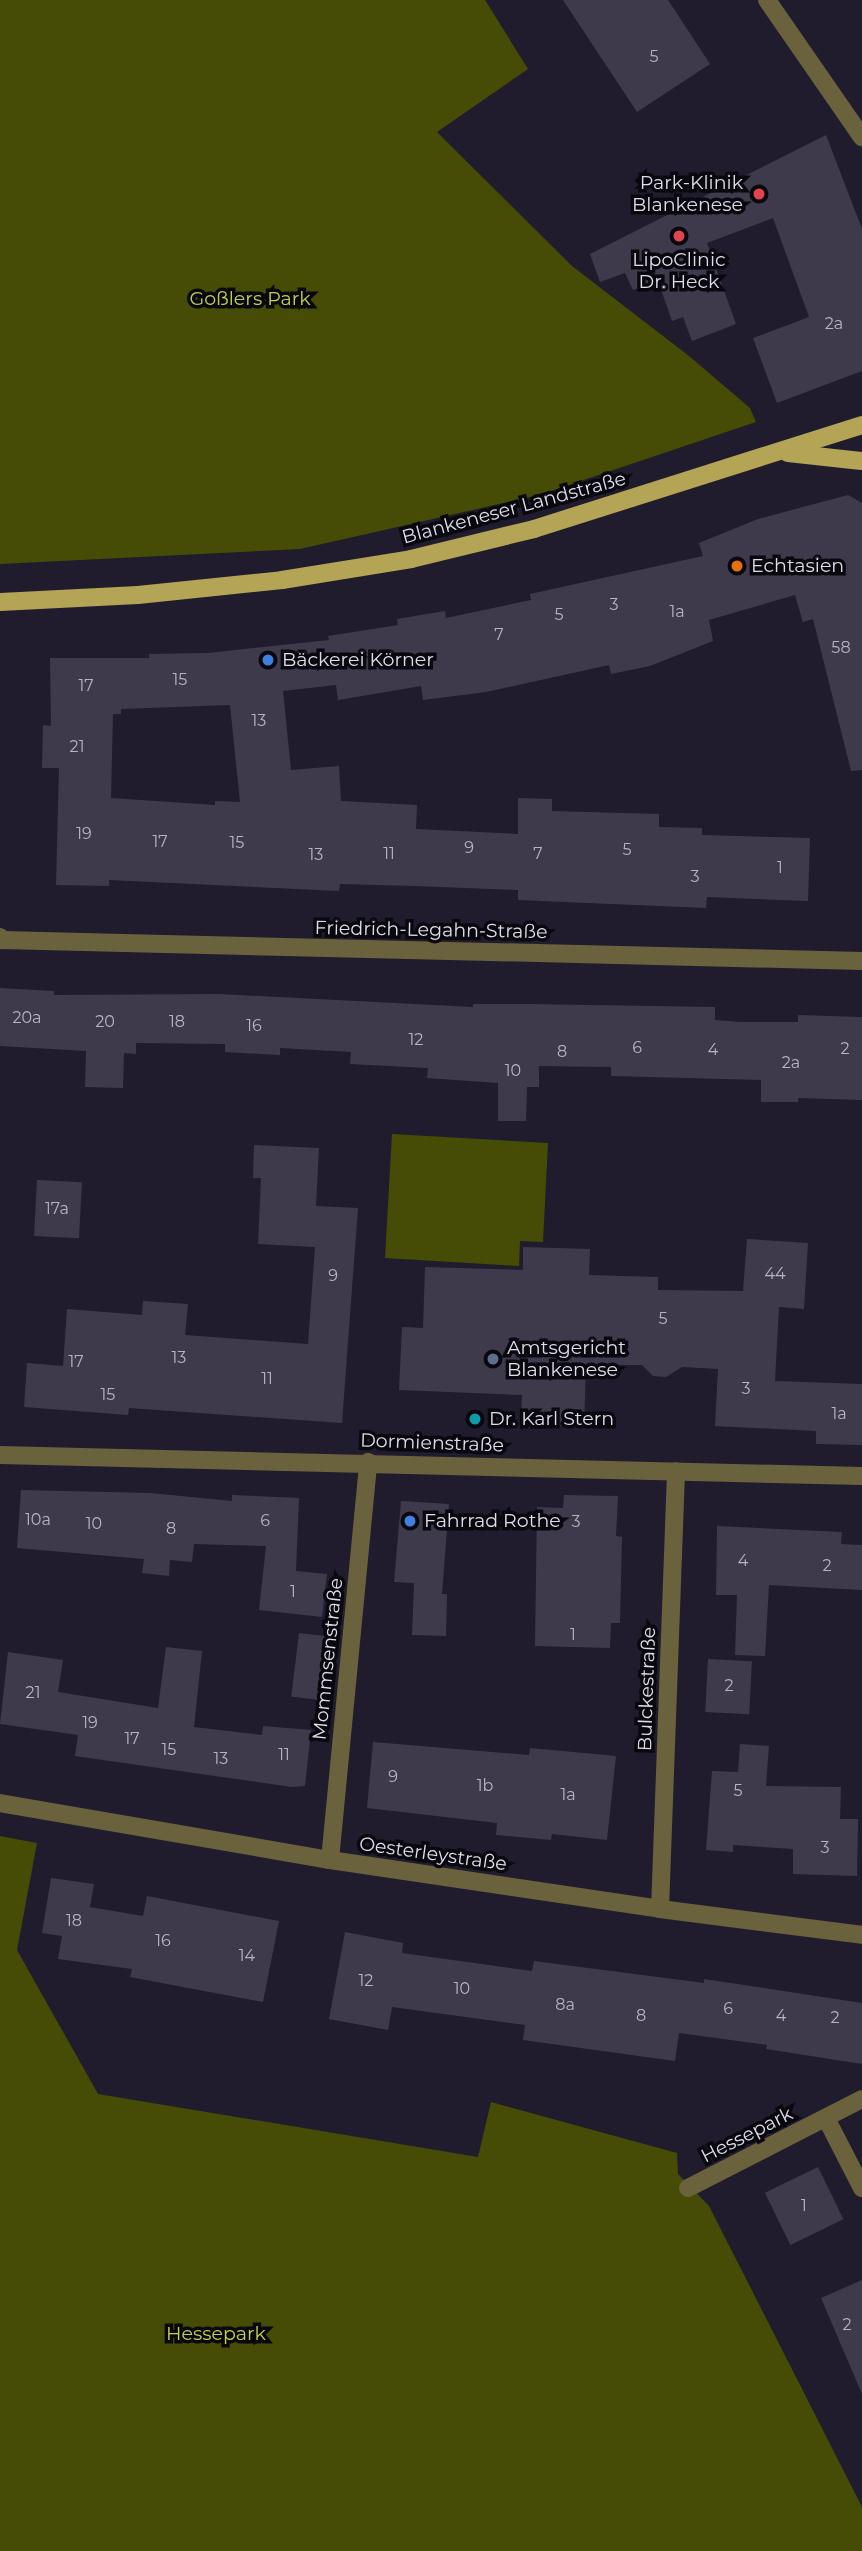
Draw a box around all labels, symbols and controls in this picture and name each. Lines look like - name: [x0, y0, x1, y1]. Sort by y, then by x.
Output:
- house number: 5: [649, 47, 659, 67]
- place label: Park-Klinik Blankenese: [632, 172, 743, 216]
- marker: Park-Klinik Blankenese: [749, 184, 769, 204]
- marker: LipoClinic Dr. Heck: [669, 226, 689, 246]
- place label: LipoClinic Dr. Heck: [632, 249, 726, 293]
- park label: Goßlers Park: [189, 288, 311, 310]
- house number: 2a: [825, 314, 843, 334]
- street label: Blankeneser Landstraße: [400, 467, 628, 549]
- place label: Echtasien: [751, 555, 844, 577]
- marker: Echtasien: [729, 558, 745, 574]
- house number: 3: [609, 595, 619, 615]
- house number: 1a: [669, 602, 685, 622]
- house number: 5: [554, 605, 564, 625]
- house number: 7: [494, 625, 504, 645]
- house number: 58: [831, 638, 851, 658]
- place label: Bäckerei Körner: [282, 649, 434, 671]
- marker: Bäckerei Körner: [260, 652, 276, 668]
- house number: 15: [173, 670, 187, 690]
- house number: 17: [78, 676, 94, 696]
- house number: 13: [252, 711, 266, 731]
- house number: 21: [70, 737, 84, 757]
- house number: 19: [76, 824, 92, 844]
- house number: 17: [152, 832, 168, 852]
- house number: 15: [230, 833, 244, 853]
- house number: 9: [464, 838, 474, 858]
- house number: 5: [622, 840, 632, 860]
- house number: 11: [383, 844, 395, 864]
- house number: 7: [533, 844, 543, 864]
- house number: 13: [309, 845, 323, 865]
- house number: 1: [777, 858, 783, 878]
- house number: 3: [690, 867, 700, 887]
- street label: Friedrich-Legahn-Straße: [314, 917, 548, 943]
- house number: 20a: [12, 1008, 42, 1028]
- house number: 20: [95, 1012, 115, 1032]
- house number: 18: [169, 1012, 185, 1032]
- house number: 16: [246, 1016, 262, 1036]
- house number: 12: [409, 1030, 423, 1050]
- house number: 6: [632, 1038, 642, 1058]
- house number: 2: [840, 1039, 850, 1059]
- house number: 4: [708, 1040, 718, 1060]
- house number: 8: [557, 1042, 567, 1062]
- house number: 2a: [782, 1053, 800, 1073]
- house number: 10: [505, 1061, 521, 1081]
- house number: 17a: [45, 1199, 69, 1219]
- house number: 44: [764, 1264, 786, 1284]
- house number: 9: [328, 1266, 338, 1286]
- house number: 5: [658, 1309, 668, 1329]
- place label: Amtsgericht Blankenese: [507, 1337, 626, 1381]
- house number: 13: [172, 1348, 186, 1368]
- marker: Amtsgericht Blankenese: [485, 1351, 501, 1367]
- house number: 17: [68, 1352, 84, 1372]
- house number: 11: [261, 1369, 273, 1389]
- house number: 3: [741, 1379, 751, 1399]
- house number: 15: [101, 1385, 115, 1405]
- house number: 1a: [831, 1404, 847, 1424]
- place label: Dr. Karl Stern: [489, 1408, 614, 1430]
- marker: Dr. Karl Stern: [467, 1411, 483, 1427]
- street label: Dormienstraße: [360, 1429, 504, 1457]
- house number: 10a: [25, 1510, 51, 1530]
- place label: Fahrrad Rothe: [424, 1510, 561, 1532]
- house number: 6: [260, 1511, 270, 1531]
- house number: 3: [571, 1512, 581, 1532]
- marker: Fahrrad Rothe: [402, 1513, 418, 1529]
- house number: 10: [86, 1514, 102, 1534]
- house number: 8: [166, 1519, 176, 1539]
- house number: 4: [738, 1551, 748, 1571]
- house number: 2: [822, 1556, 832, 1576]
- street label: Mommsenstraße: [308, 1577, 348, 1741]
- house number: 1: [290, 1582, 296, 1602]
- house number: 1: [570, 1625, 576, 1645]
- street label: Bulckestraße: [633, 1626, 661, 1752]
- house number: 2: [724, 1676, 734, 1696]
- house number: 21: [26, 1683, 40, 1703]
- house number: 19: [82, 1713, 98, 1733]
- house number: 17: [124, 1729, 140, 1749]
- house number: 15: [162, 1740, 176, 1760]
- house number: 11: [278, 1745, 290, 1765]
- house number: 13: [214, 1749, 228, 1769]
- house number: 9: [388, 1767, 398, 1787]
- house number: 1b: [477, 1776, 493, 1796]
- house number: 5: [733, 1781, 743, 1801]
- house number: 1a: [560, 1785, 576, 1805]
- street label: Oesterleystraße: [358, 1832, 508, 1876]
- house number: 3: [820, 1838, 830, 1858]
- house number: 18: [66, 1911, 82, 1931]
- house number: 16: [155, 1931, 171, 1951]
- house number: 14: [239, 1946, 255, 1966]
- house number: 12: [359, 1971, 373, 1991]
- house number: 10: [454, 1979, 470, 1999]
- house number: 8a: [555, 1995, 575, 2015]
- house number: 6: [723, 1999, 733, 2019]
- house number: 8: [636, 2006, 646, 2026]
- house number: 4: [776, 2006, 786, 2026]
- house number: 2: [830, 2008, 840, 2028]
- street label: Hessepark: [697, 2102, 797, 2168]
- house number: 1: [801, 2196, 807, 2216]
- house number: 2: [842, 2315, 852, 2335]
- park label: Hessepark: [166, 2323, 266, 2345]

